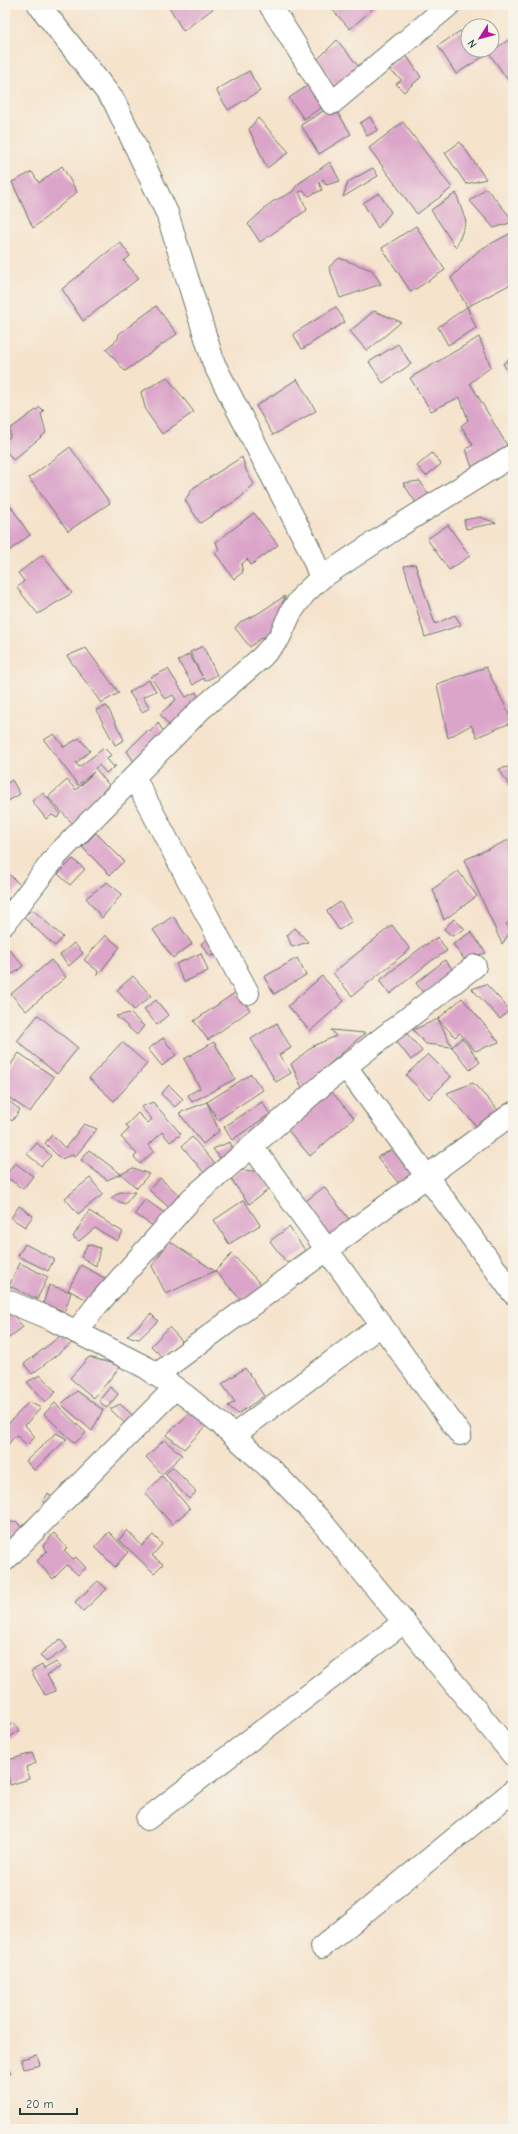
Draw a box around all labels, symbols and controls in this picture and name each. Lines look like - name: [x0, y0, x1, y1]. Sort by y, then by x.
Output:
- north arrow: [460, 18, 500, 58]
- text: N: [465, 37, 480, 50]
- scale bar: [20, 2090, 77, 2116]
- text: 20 m: [26, 2097, 54, 2111]

